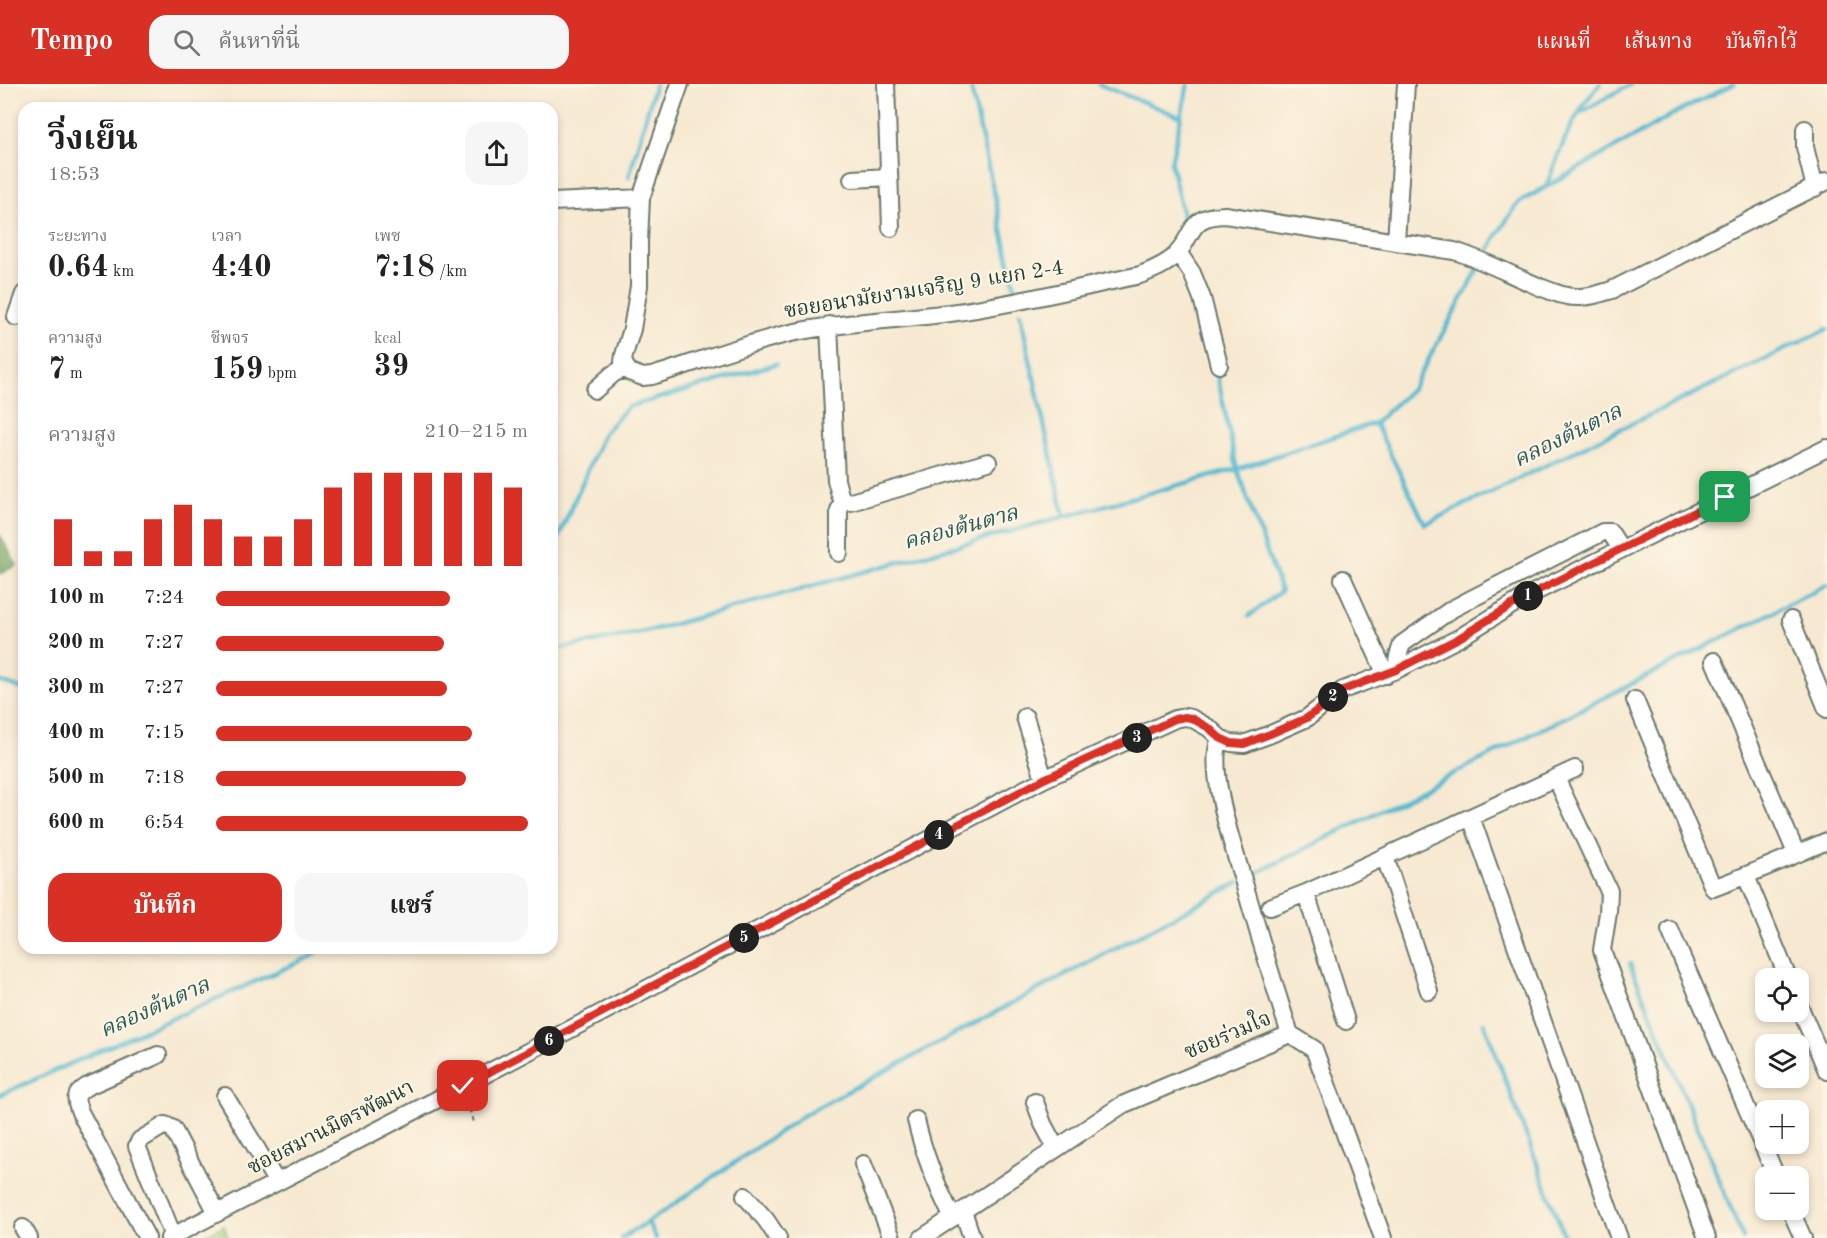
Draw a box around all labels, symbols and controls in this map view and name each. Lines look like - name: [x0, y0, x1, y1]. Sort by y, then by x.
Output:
- search box: [149, 15, 569, 69]
- icon: search: [170, 26, 203, 59]
- text: Tempo: [30, 28, 113, 56]
- text: ค้นหาที่นี่: [218, 31, 300, 53]
- text: แผนที่: [1536, 32, 1591, 53]
- text: เส้นทาง: [1624, 32, 1692, 53]
- text: บันทึกไว้: [1725, 32, 1797, 53]
- button: share: [465, 122, 528, 185]
- text: วิ่งเย็น: [48, 124, 138, 157]
- text: 18:53: [48, 165, 100, 185]
- text: ระยะทาง: [48, 229, 107, 245]
- text: เวลา: [211, 229, 242, 245]
- text: เพซ: [374, 229, 401, 245]
- text: 0.64: [48, 253, 109, 283]
- text: 4:40: [211, 253, 272, 283]
- text: 7:18: [374, 253, 435, 283]
- street label: ซอยอนามัยงามเจริญ 9 แยก 2-4: [782, 256, 1065, 322]
- text: km: [109, 264, 134, 280]
- text: /km: [435, 264, 467, 280]
- text: ความสูง: [48, 331, 103, 347]
- text: ชีพจร: [211, 331, 249, 347]
- text: kcal: [374, 331, 402, 347]
- text: 39: [374, 352, 409, 382]
- text: 7: [48, 355, 65, 385]
- text: 159: [211, 355, 263, 385]
- text: m: [65, 366, 83, 382]
- text: bpm: [263, 366, 297, 382]
- water label: คลองต้นตาล: [1509, 397, 1626, 472]
- text: 210–215 m: [425, 422, 528, 442]
- text: ความสูง: [48, 426, 116, 446]
- pin: [1699, 471, 1750, 522]
- icon: arrive: [1708, 480, 1741, 513]
- water label: คลองต้นตาล: [901, 499, 1021, 554]
- pin: 1: [1513, 581, 1543, 611]
- text: 100 m: [48, 588, 104, 608]
- text: 7:24: [144, 588, 184, 608]
- text: 1: [1523, 588, 1533, 604]
- text: 200 m: [48, 633, 104, 653]
- text: 7:27: [144, 633, 184, 653]
- text: 300 m: [48, 678, 104, 698]
- text: 7:27: [144, 678, 184, 698]
- pin: 2: [1318, 682, 1348, 712]
- text: 2: [1328, 689, 1338, 705]
- text: 400 m: [48, 723, 104, 743]
- text: 7:15: [144, 723, 184, 743]
- pin: 3: [1122, 723, 1152, 753]
- text: 3: [1132, 730, 1142, 746]
- text: 500 m: [48, 768, 104, 788]
- text: 7:18: [144, 768, 184, 788]
- text: 600 m: [48, 813, 104, 833]
- text: 6:54: [144, 813, 184, 833]
- pin: 4: [924, 820, 954, 850]
- text: 4: [934, 827, 944, 843]
- button: บันทึก: [48, 873, 282, 942]
- button: แชร์: [294, 873, 528, 942]
- pin: 5: [729, 923, 759, 953]
- text: 5: [739, 930, 749, 946]
- map controls: [1755, 968, 1809, 1220]
- button: locate: [1755, 968, 1809, 1022]
- water label: คลองต้นตาล: [96, 971, 214, 1042]
- street label: ซอยร่วมใจ: [1179, 1003, 1274, 1064]
- pin: 6: [534, 1026, 564, 1056]
- text: 6: [544, 1033, 554, 1049]
- button: layers: [1755, 1034, 1809, 1088]
- pin: [437, 1060, 488, 1111]
- icon: check: [446, 1069, 479, 1102]
- street label: ซอยสมานมิตรพัฒนา: [244, 1075, 418, 1179]
- button: +: [1755, 1100, 1809, 1154]
- button: −: [1755, 1166, 1809, 1220]

